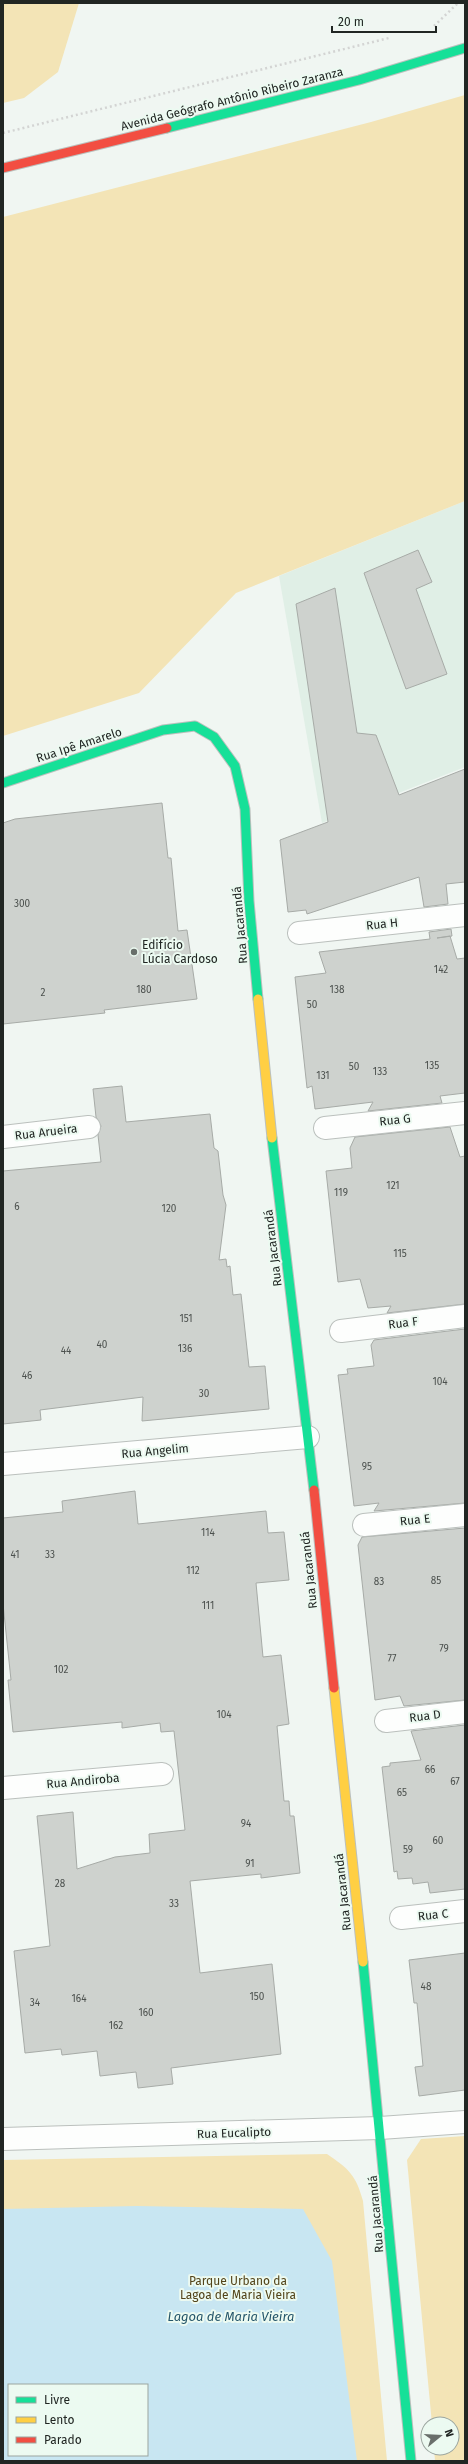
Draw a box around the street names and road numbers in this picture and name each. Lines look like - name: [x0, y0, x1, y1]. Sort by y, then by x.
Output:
- street label: Avenida Geógrafo Antônio Ribeiro Zaranza: [119, 65, 345, 133]
- street label: Rua Ipê Amarelo: [34, 725, 124, 765]
- street label: Rua Jacarandá: [230, 886, 250, 964]
- street label: Rua H: [365, 915, 399, 933]
- street label: Rua G: [379, 1111, 411, 1129]
- street label: Rua Arueira: [14, 1121, 78, 1143]
- street label: Rua Jacarandá: [261, 1209, 285, 1287]
- street label: Rua F: [387, 1314, 419, 1332]
- street label: Rua Angelim: [121, 1441, 189, 1461]
- street label: Rua E: [399, 1511, 431, 1529]
- street label: Rua Jacarandá: [298, 1531, 320, 1609]
- street label: Rua D: [408, 1707, 442, 1725]
- street label: Rua Andiroba: [46, 1771, 120, 1791]
- street label: Rua Jacarandá: [332, 1853, 354, 1931]
- street label: Rua C: [417, 1906, 449, 1924]
- street label: Rua Eucalipto: [197, 2125, 271, 2141]
- street label: Rua Jacarandá: [366, 2175, 386, 2253]

